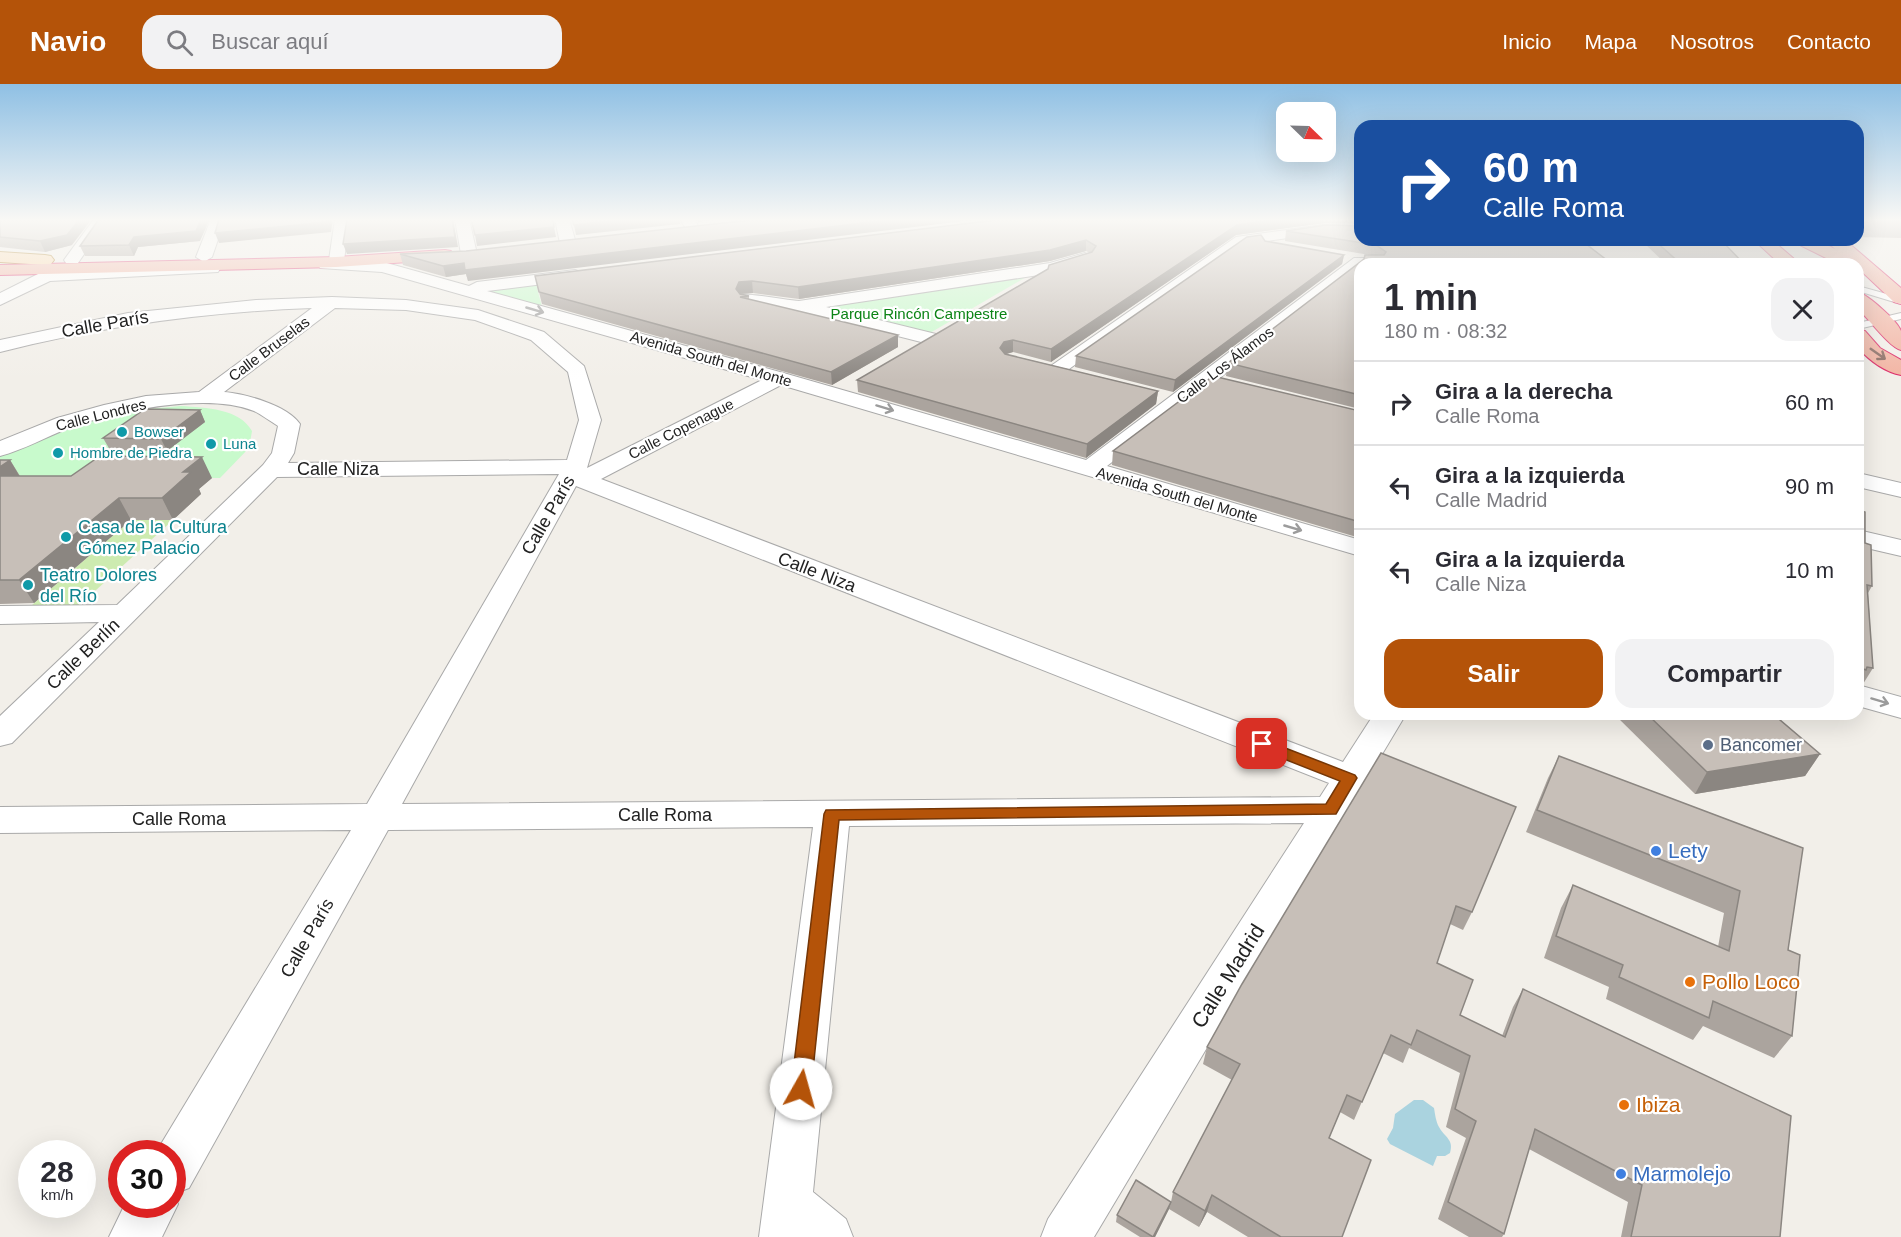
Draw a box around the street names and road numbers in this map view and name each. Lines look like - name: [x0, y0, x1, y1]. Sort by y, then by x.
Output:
- street label: Calle París: [60, 307, 150, 341]
- street label: Calle Bruselas: [225, 313, 312, 384]
- street label: Calle Los Álamos: [1173, 323, 1276, 407]
- street label: Avenida South del Monte: [628, 327, 794, 390]
- street label: Calle Londres: [54, 395, 148, 434]
- street label: Calle Copenague: [625, 395, 736, 462]
- street label: Calle Niza: [297, 459, 380, 479]
- street label: Avenida South del Monte: [1094, 463, 1260, 526]
- street label: Calle París: [517, 472, 579, 558]
- street label: Calle Niza: [775, 548, 860, 596]
- street label: Calle Berlín: [43, 614, 123, 694]
- street label: Calle Roma: [618, 805, 713, 825]
- street label: Calle Roma: [132, 809, 227, 829]
- street label: Calle París: [276, 895, 338, 981]
- street label: Calle Madrid: [1187, 920, 1269, 1032]

